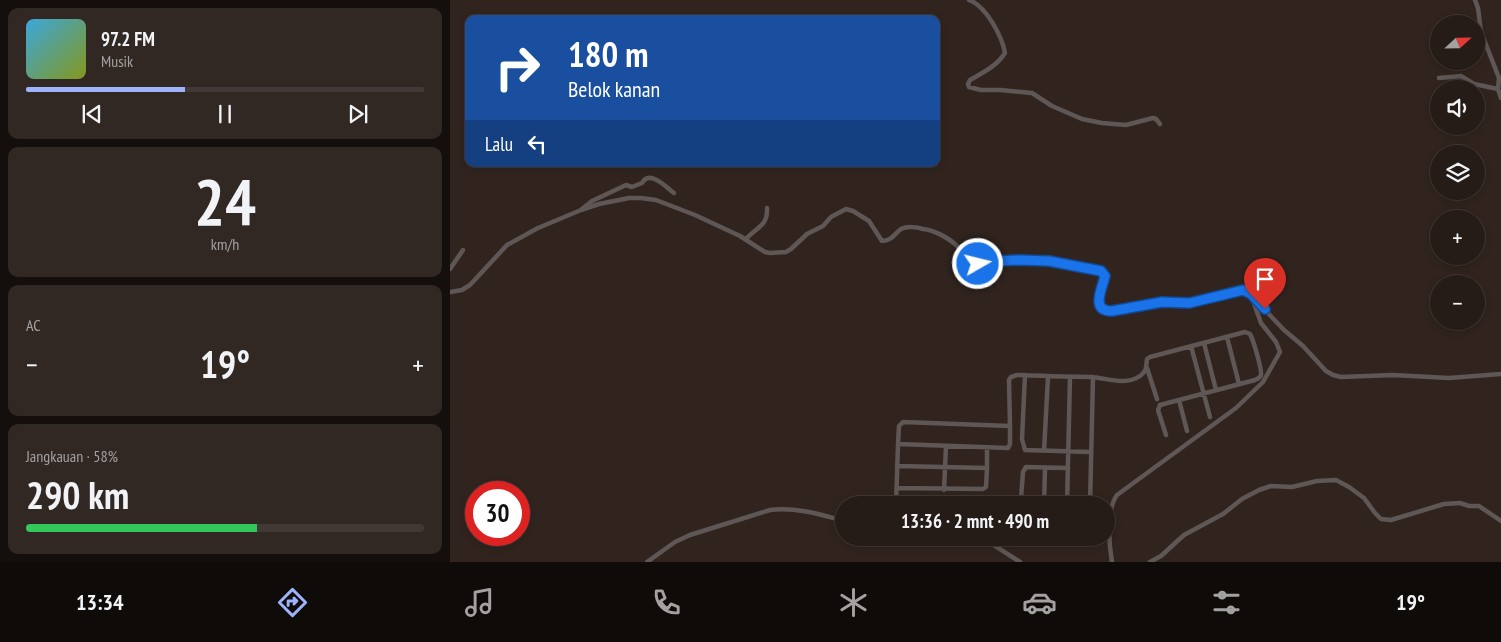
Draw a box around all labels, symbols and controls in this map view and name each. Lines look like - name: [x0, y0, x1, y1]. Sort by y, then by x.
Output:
- north arrow: [1430, 15, 1485, 70]
- map controls: [1430, 15, 1485, 330]
- text: 97.2 FM: [101, 27, 155, 51]
- text: 180 m: [568, 31, 649, 77]
- icon: right: [485, 35, 550, 100]
- text: Musik: [101, 51, 133, 71]
- text: Belok kanan: [568, 75, 660, 103]
- button: sound: [1430, 80, 1485, 135]
- icon: previous: [78, 100, 106, 128]
- icon: pause: [211, 100, 239, 128]
- icon: next: [344, 100, 372, 128]
- icon: left: [523, 130, 551, 158]
- text: Lalu: [485, 132, 513, 156]
- button: layers: [1430, 145, 1485, 200]
- text: 24: [194, 159, 256, 243]
- button: +: [1430, 210, 1485, 265]
- text: km/h: [211, 234, 239, 254]
- position arrow: [951, 237, 1003, 289]
- pin: [1244, 258, 1286, 309]
- icon: arrive: [1251, 265, 1279, 293]
- button: −: [1430, 275, 1485, 330]
- text: AC: [26, 315, 41, 335]
- text: 19°: [200, 339, 250, 388]
- text: −: [26, 346, 38, 383]
- text: +: [412, 346, 424, 383]
- text: Jangkauan · 58%: [26, 446, 118, 466]
- text: 290 km: [26, 470, 129, 519]
- speed limit sign: 30: [465, 481, 530, 546]
- text: 13:36 · 2 mnt · 490 m: [901, 509, 1049, 533]
- icon: directions: [275, 585, 310, 620]
- icon: music: [462, 585, 497, 620]
- icon: phone: [649, 585, 684, 620]
- icon: climate: [836, 585, 871, 620]
- icon: car: [1022, 585, 1057, 620]
- icon: filters: [1209, 585, 1244, 620]
- text: 13:34: [76, 588, 123, 616]
- text: 19°: [1396, 588, 1425, 616]

